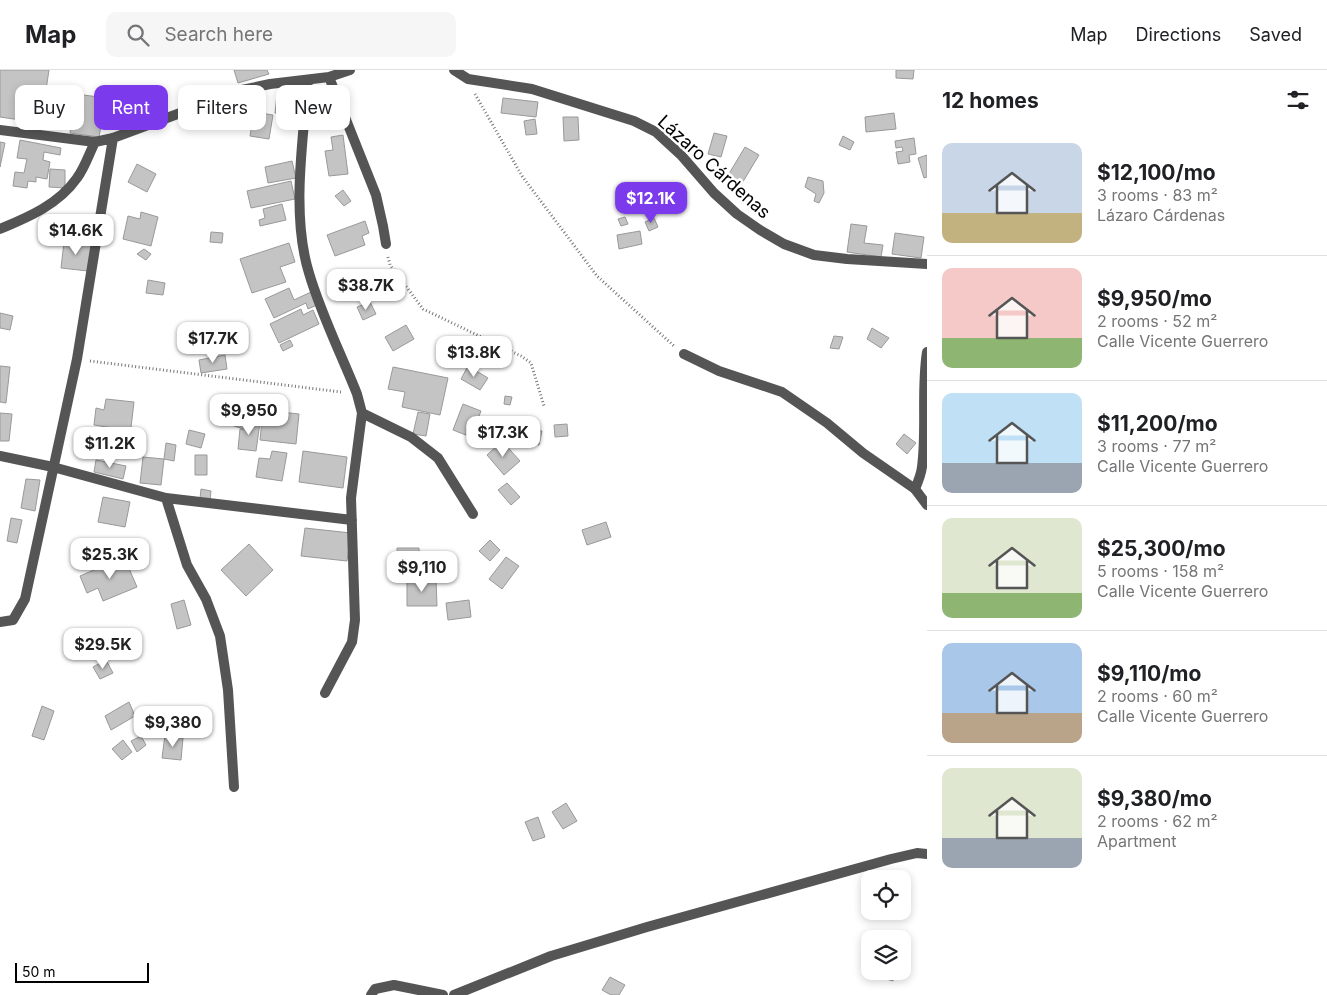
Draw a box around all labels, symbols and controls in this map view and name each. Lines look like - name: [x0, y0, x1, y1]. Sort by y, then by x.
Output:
- search box: [106, 12, 456, 57]
- text: Map: [25, 20, 76, 49]
- icon: search: [124, 21, 152, 49]
- text: Search here: [164, 23, 273, 46]
- text: Map: [1070, 24, 1108, 45]
- text: Directions: [1136, 24, 1221, 45]
- text: Saved: [1249, 24, 1302, 45]
- chip: Buy: [15, 85, 84, 130]
- chip: Rent: [94, 85, 168, 130]
- chip: Filters: [178, 85, 266, 130]
- chip: New: [276, 85, 350, 130]
- icon: filters: [1284, 86, 1312, 114]
- text: 12 homes: [942, 88, 1039, 113]
- street label: Lázaro Cárdenas: [654, 111, 775, 223]
- text: $12,100/mo: [1097, 160, 1216, 185]
- icon: home: [982, 163, 1042, 223]
- pin: $12.1K: [610, 182, 692, 224]
- text: 3 rooms · 83 m²: [1097, 185, 1218, 205]
- text: $12.1K: [626, 188, 676, 208]
- text: Lázaro Cárdenas: [1097, 205, 1225, 225]
- pin: $14.6K: [35, 214, 117, 256]
- text: $14.6K: [49, 220, 103, 240]
- pin: $38.7K: [325, 268, 407, 311]
- text: $38.7K: [338, 275, 394, 295]
- text: $9,950/mo: [1097, 286, 1212, 311]
- icon: home: [982, 288, 1042, 348]
- text: 2 rooms · 52 m²: [1097, 311, 1217, 331]
- pin: $17.7K: [172, 322, 254, 364]
- text: $17.7K: [188, 328, 238, 348]
- text: Calle Vicente Guerrero: [1097, 331, 1268, 351]
- pin: $13.8K: [433, 336, 515, 378]
- text: $13.8K: [447, 342, 501, 362]
- pin: $9,950: [208, 394, 290, 436]
- text: $9,950: [221, 400, 277, 420]
- text: $11,200/mo: [1097, 411, 1218, 436]
- icon: home: [982, 413, 1042, 473]
- pin: $17.3K: [462, 416, 544, 458]
- text: $17.3K: [477, 422, 529, 442]
- pin: $11.2K: [69, 426, 151, 469]
- text: $11.2K: [84, 433, 136, 453]
- text: 3 rooms · 77 m²: [1097, 436, 1216, 456]
- text: Calle Vicente Guerrero: [1097, 456, 1268, 476]
- text: $25,300/mo: [1097, 536, 1226, 561]
- pin: $25.3K: [69, 538, 151, 580]
- icon: home: [982, 538, 1042, 598]
- text: $25.3K: [81, 544, 139, 564]
- pin: $9,110: [381, 550, 463, 593]
- text: $9,110: [398, 557, 446, 577]
- text: 5 rooms · 158 m²: [1097, 561, 1224, 581]
- text: Calle Vicente Guerrero: [1097, 581, 1268, 601]
- pin: $29.5K: [62, 628, 144, 670]
- text: $29.5K: [74, 634, 132, 654]
- text: $9,110/mo: [1097, 661, 1201, 686]
- icon: home: [982, 663, 1042, 723]
- text: 2 rooms · 60 m²: [1097, 686, 1218, 706]
- pin: $9,380: [132, 706, 214, 748]
- text: Calle Vicente Guerrero: [1097, 706, 1268, 726]
- text: $9,380: [145, 712, 201, 732]
- text: $9,380/mo: [1097, 786, 1212, 811]
- icon: home: [982, 788, 1042, 848]
- text: 2 rooms · 62 m²: [1097, 811, 1218, 831]
- text: Apartment: [1097, 831, 1177, 851]
- map controls: [861, 870, 911, 980]
- button: locate: [861, 870, 911, 920]
- button: layers: [861, 930, 911, 980]
- scale bar: [15, 960, 149, 983]
- text: 50 m: [22, 963, 56, 980]

